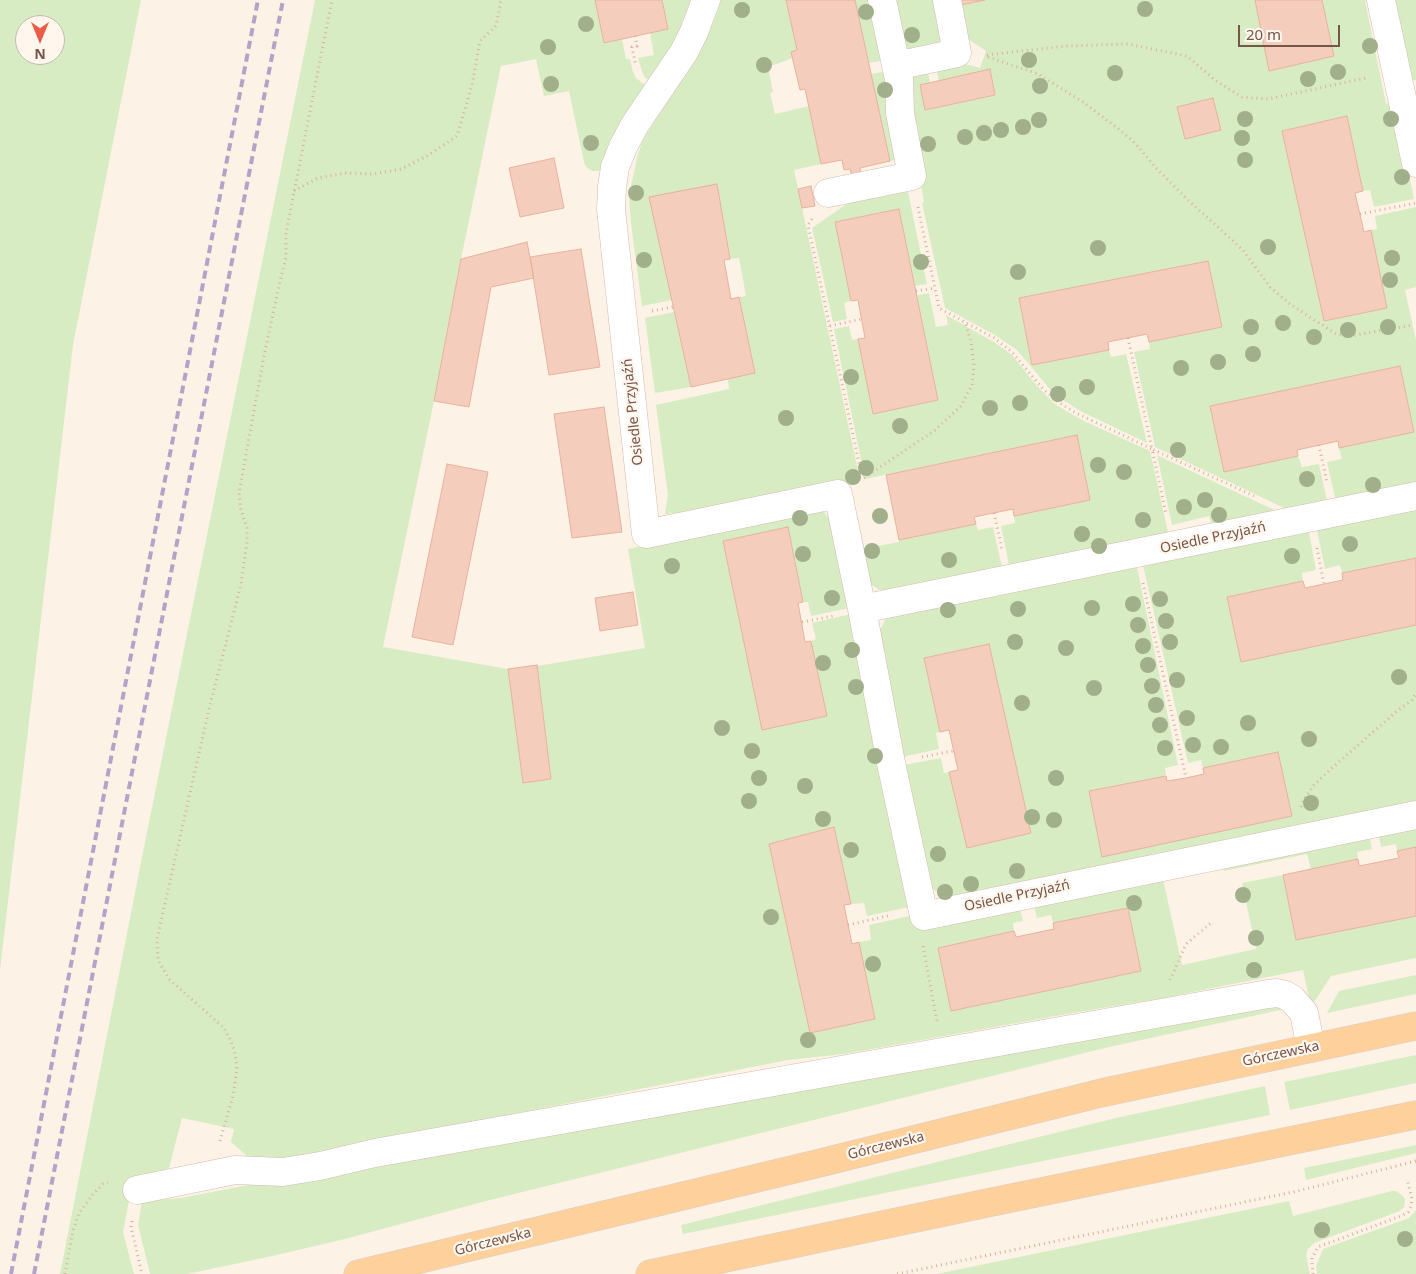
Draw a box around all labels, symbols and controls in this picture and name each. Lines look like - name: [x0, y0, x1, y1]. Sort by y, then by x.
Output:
- north arrow: [15, 15, 65, 65]
- scale bar: [1241, 15, 1344, 47]
- text: 20 m: [1246, 24, 1281, 44]
- text: N: [34, 45, 46, 64]
- street label: Osiedle Przyjaźń: [619, 358, 647, 466]
- street label: Osiedle Przyjaźń: [1159, 519, 1267, 557]
- street label: Osiedle Przyjaźń: [963, 877, 1071, 915]
- street label: Górczewska: [1241, 1038, 1321, 1070]
- street label: Górczewska: [846, 1128, 926, 1164]
- street label: Górczewska: [453, 1224, 533, 1260]

